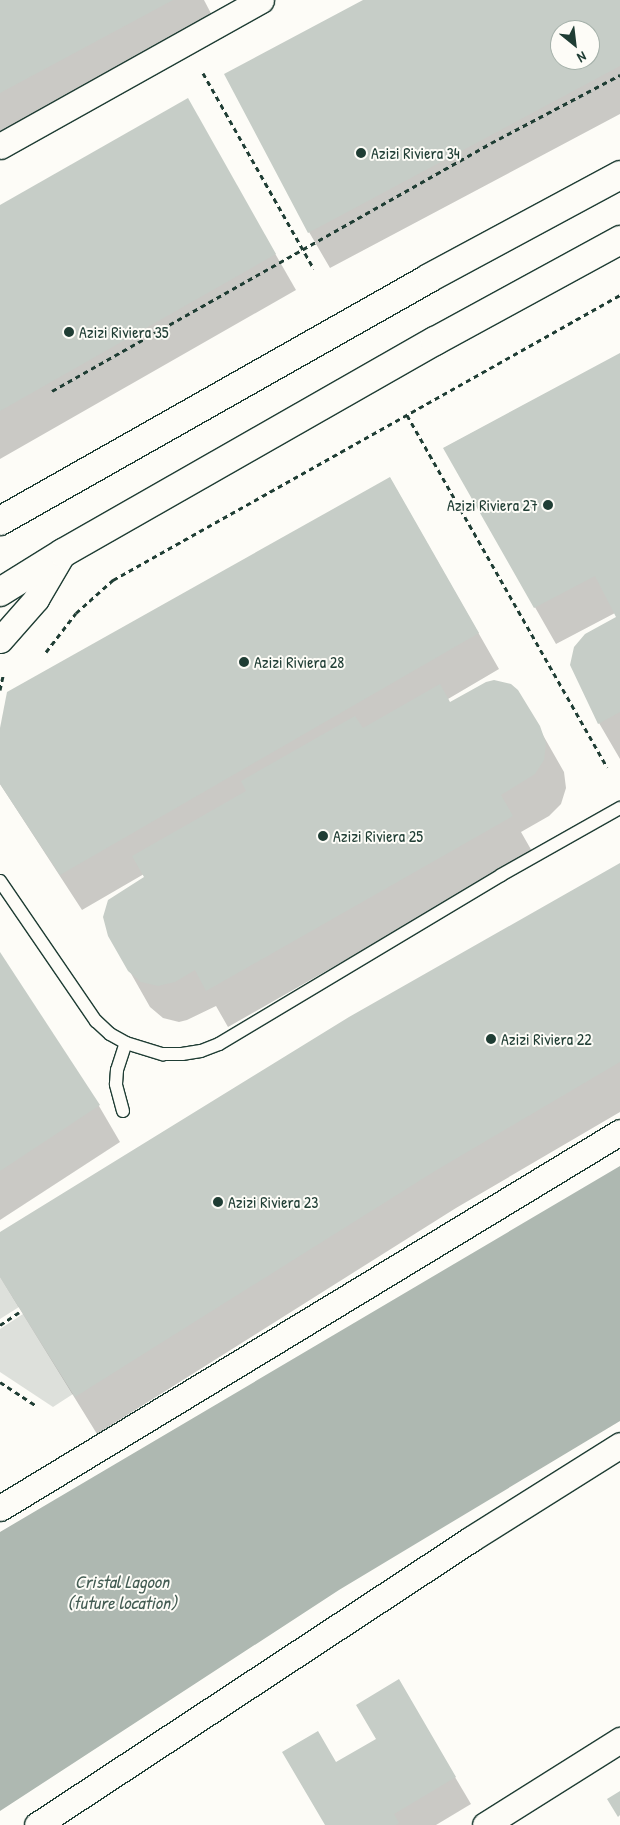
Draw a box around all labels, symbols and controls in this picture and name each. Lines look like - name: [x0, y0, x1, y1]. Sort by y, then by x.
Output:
- north arrow: [550, 20, 600, 70]
- text: N: [574, 48, 590, 68]
- place label: Azizi Riviera 34: [371, 143, 460, 163]
- marker: Azizi Riviera 34: [355, 147, 367, 159]
- place label: Azizi Riviera 35: [79, 322, 169, 342]
- marker: Azizi Riviera 35: [63, 326, 75, 338]
- place label: Azizi Riviera 27: [447, 495, 538, 515]
- marker: Azizi Riviera 27: [542, 499, 554, 511]
- place label: Azizi Riviera 28: [254, 652, 344, 672]
- marker: Azizi Riviera 28: [238, 656, 250, 668]
- place label: Azizi Riviera 25: [333, 826, 423, 846]
- marker: Azizi Riviera 25: [317, 830, 329, 842]
- place label: Azizi Riviera 22: [501, 1029, 592, 1049]
- marker: Azizi Riviera 22: [485, 1033, 497, 1045]
- place label: Azizi Riviera 23: [228, 1192, 318, 1212]
- marker: Azizi Riviera 23: [212, 1196, 224, 1208]
- water label: Cristal Lagoon (future location): [67, 1572, 177, 1615]

